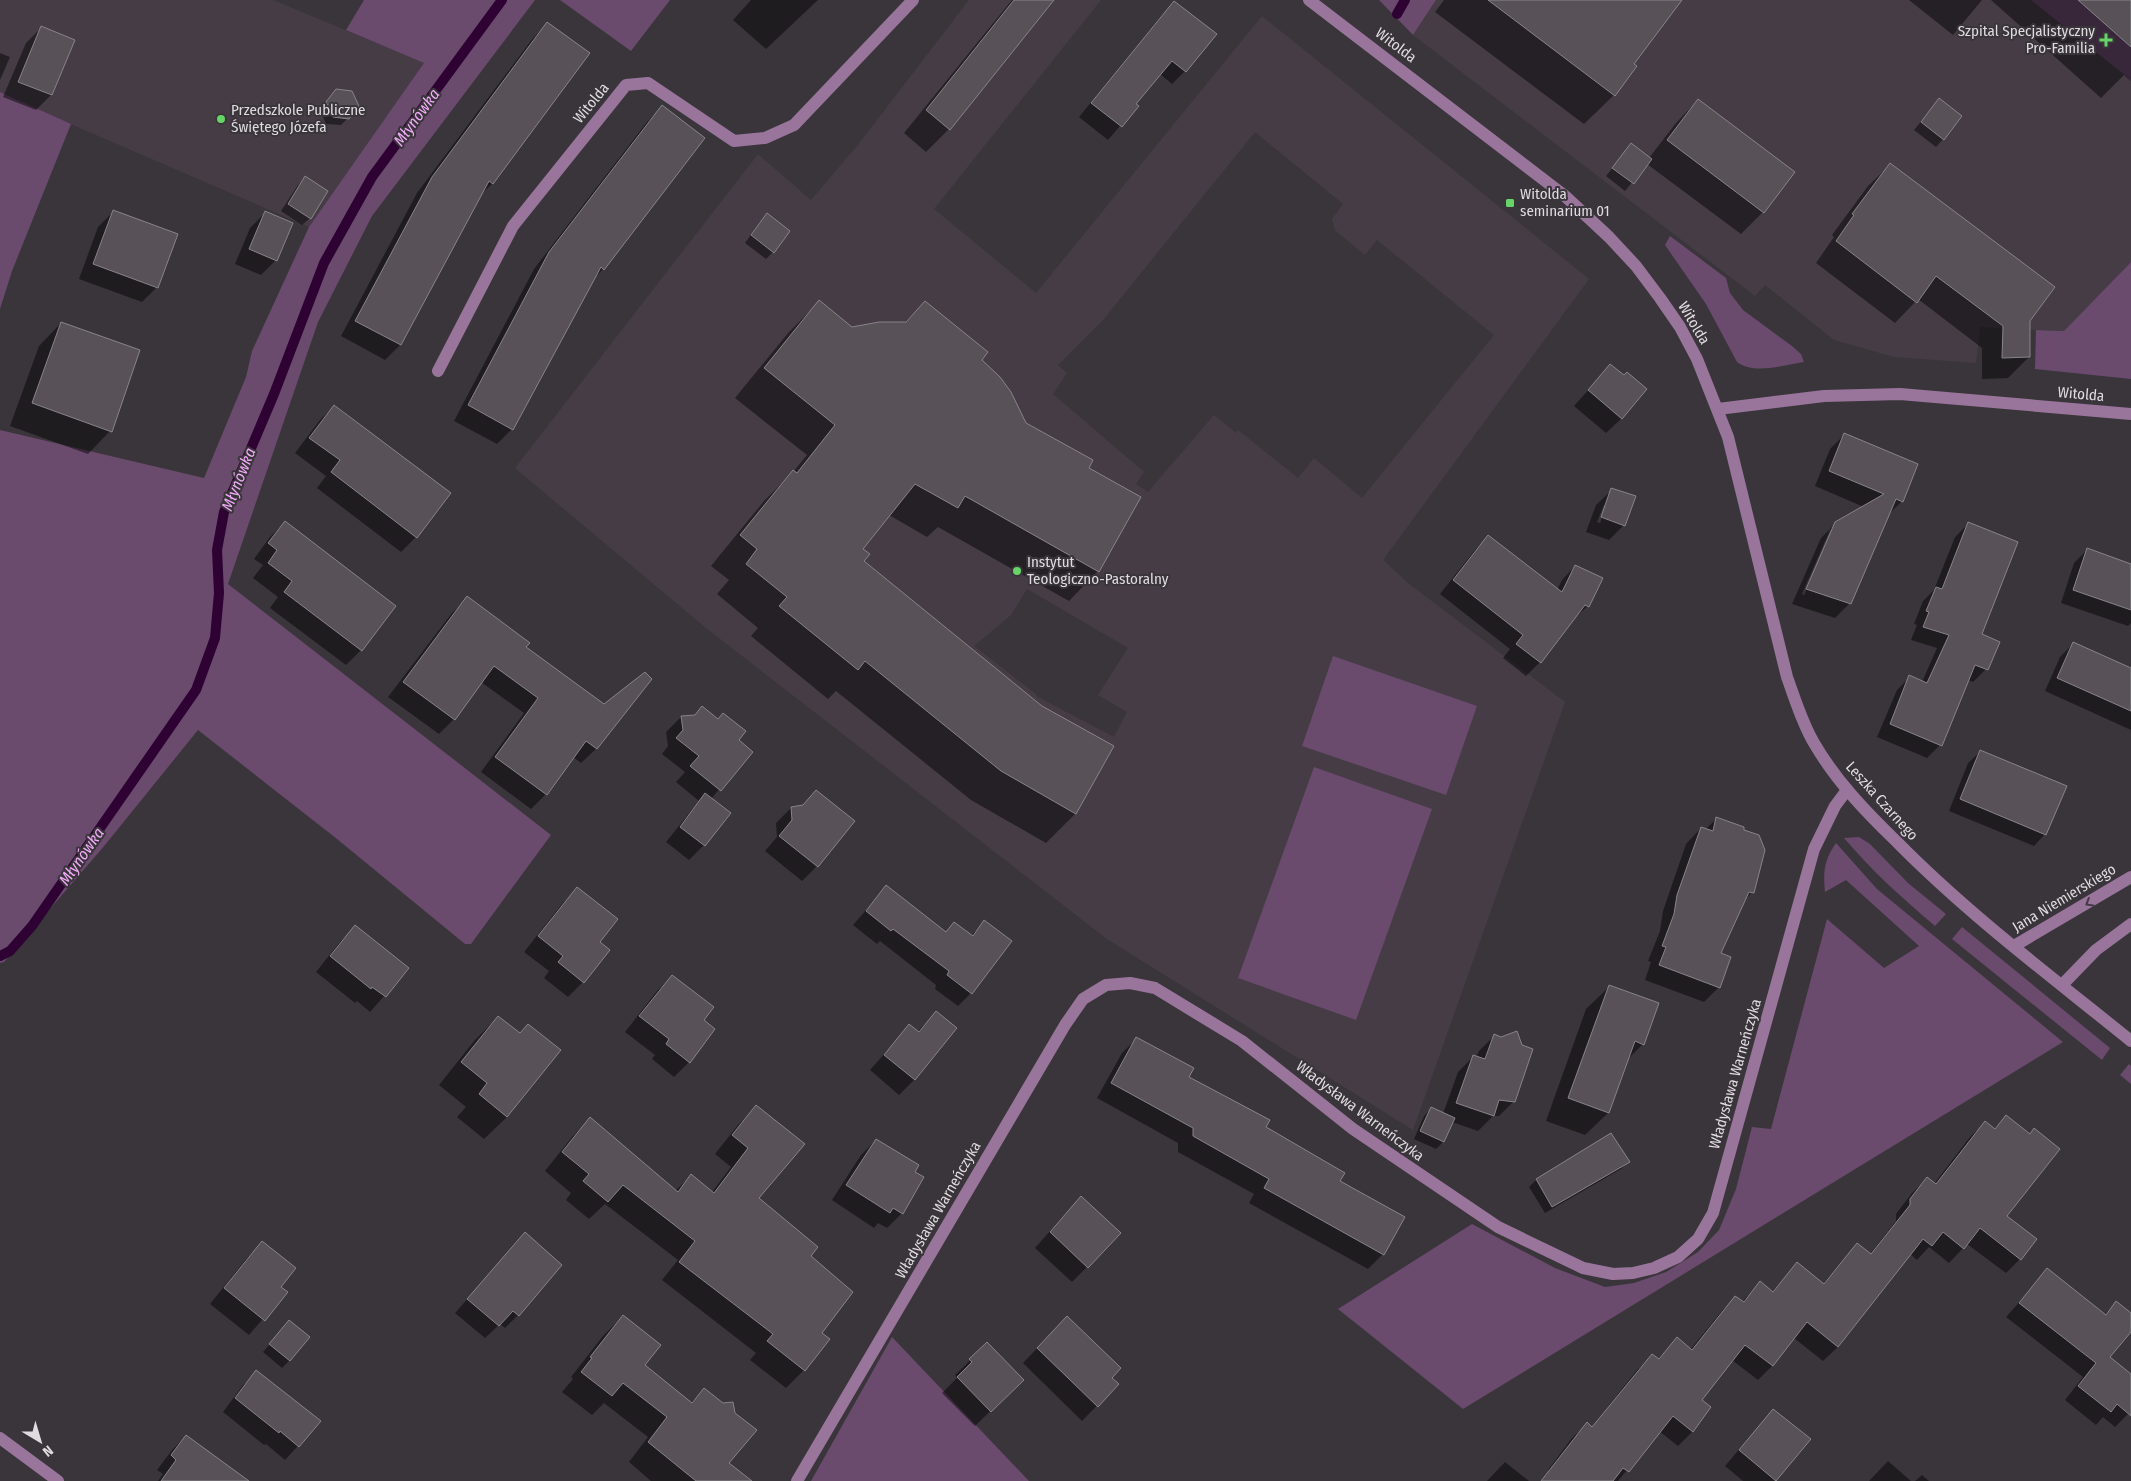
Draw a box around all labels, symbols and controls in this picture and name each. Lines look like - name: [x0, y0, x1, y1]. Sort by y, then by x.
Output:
- place label: Szpital Specjalistyczny Pro-Familia: [1958, 22, 2095, 57]
- street label: Witolda: [1372, 24, 1420, 66]
- marker: Szpital Specjalistyczny Pro-Familia: [2099, 33, 2113, 47]
- street label: Witolda: [569, 79, 613, 127]
- water label: Młynówka: [389, 85, 444, 150]
- place label: Przedszkole Publiczne Świętego Józefa: [231, 101, 366, 136]
- marker: Przedszkole Publiczne Świętego Józefa: [215, 113, 227, 125]
- place label: Witolda seminarium 01: [1520, 185, 1610, 220]
- marker: Witolda seminarium 01: [1504, 197, 1516, 209]
- street label: Witolda: [1674, 298, 1714, 348]
- street label: Witolda: [2057, 383, 2105, 405]
- water label: Młynówka: [217, 445, 260, 513]
- place label: Instytut Teologiczno-Pastoralny: [1027, 553, 1169, 588]
- marker: Instytut Teologiczno-Pastoralny: [1011, 565, 1023, 577]
- street label: Leszka Czarnego: [1842, 758, 1922, 844]
- water label: Młynówka: [55, 824, 108, 889]
- street label: Jana Niemierskiego: [2009, 860, 2119, 936]
- one-way arrow: [2086, 896, 2095, 906]
- street label: Władysława Warneńczyka: [1705, 997, 1765, 1151]
- street label: Władysława Warneńczyka: [1293, 1057, 1427, 1165]
- street label: Władysława Warneńczyka: [891, 1138, 985, 1282]
- north arrow: [15, 1416, 65, 1466]
- text: N: [39, 1442, 56, 1460]

